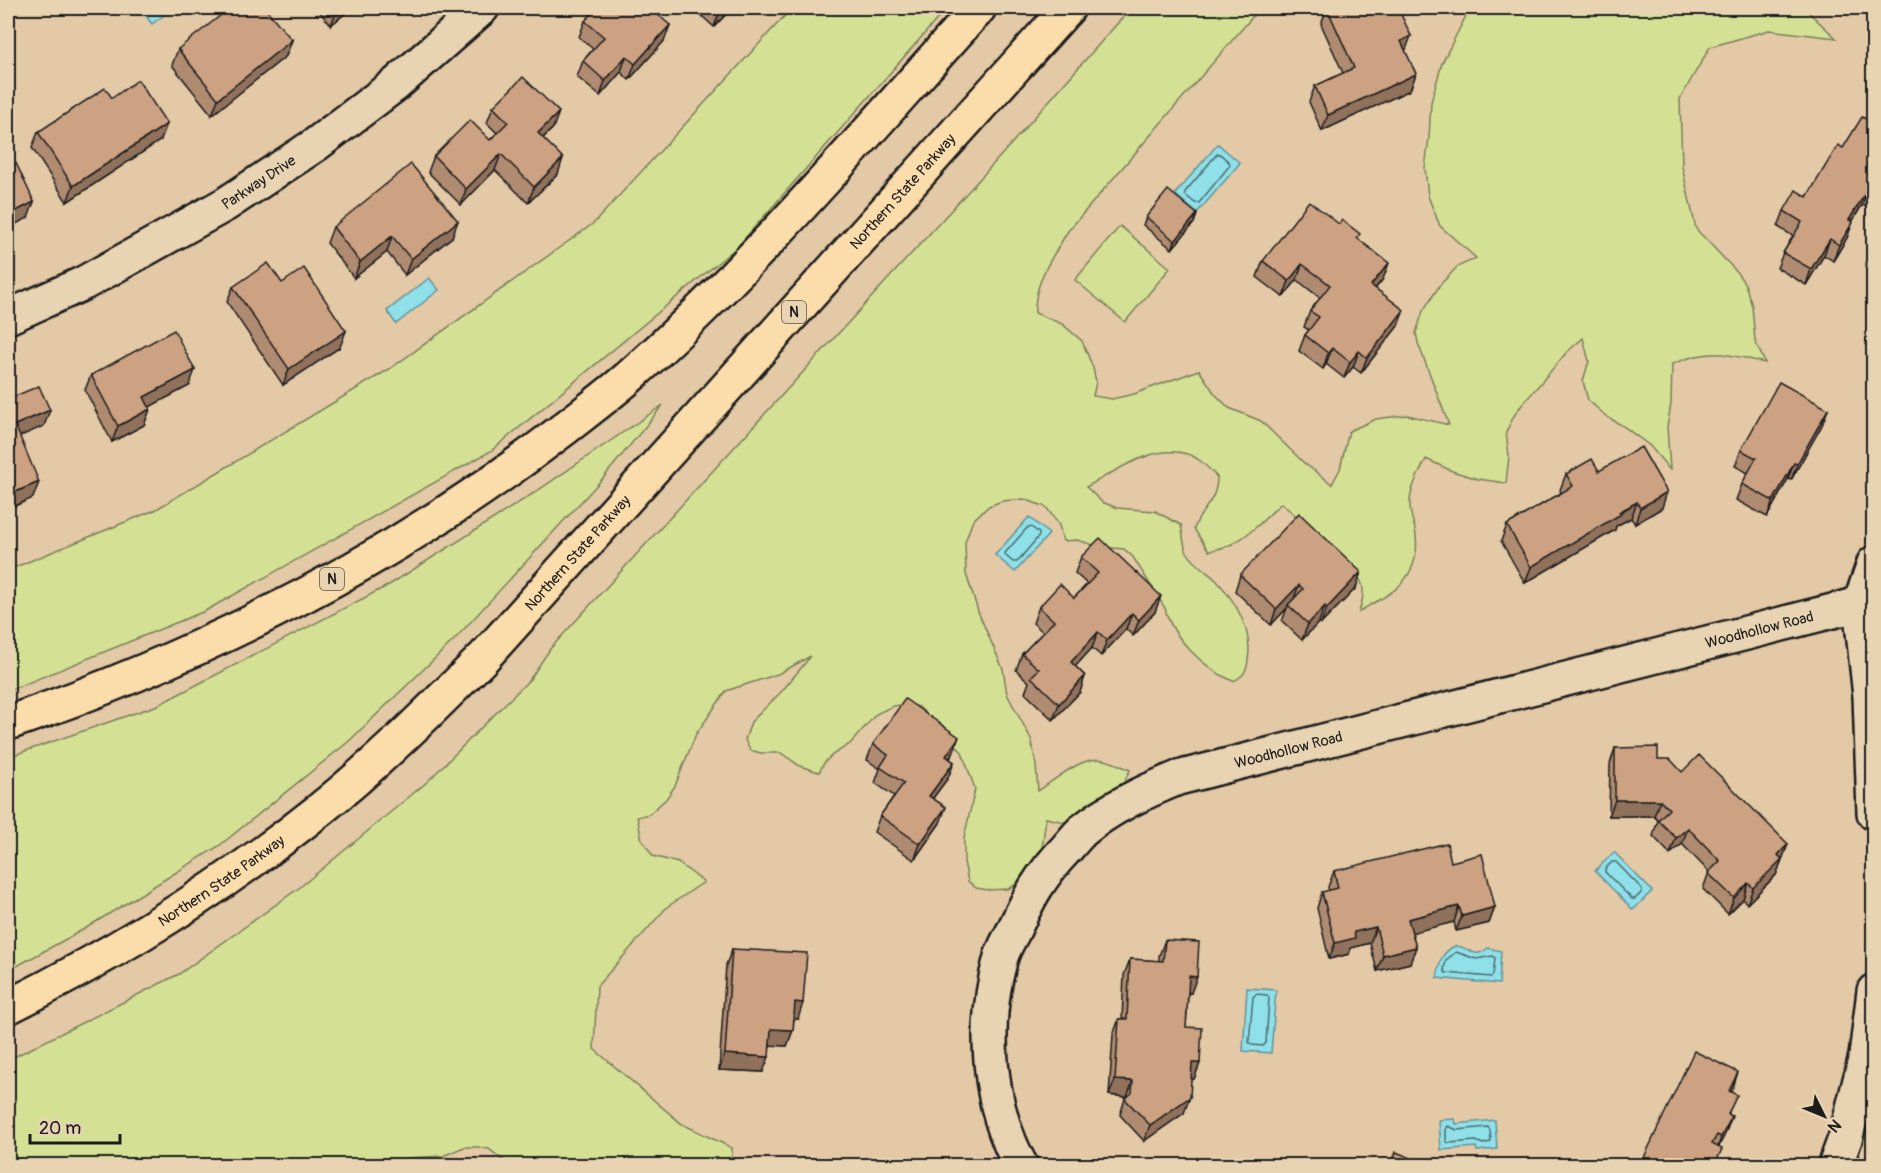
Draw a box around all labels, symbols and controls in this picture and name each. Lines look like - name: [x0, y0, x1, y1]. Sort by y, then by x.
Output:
- street label: Northern State Parkway: [846, 130, 960, 254]
- street label: Parkway Drive: [218, 151, 300, 214]
- road number: N: [782, 301, 806, 323]
- street label: Northern State Parkway: [521, 491, 635, 615]
- road number: N: [320, 568, 344, 590]
- street label: Woodhollow Road: [1703, 607, 1816, 653]
- street label: Woodhollow Road: [1233, 727, 1345, 773]
- street label: Northern State Parkway: [155, 831, 289, 931]
- north arrow: [1794, 1086, 1854, 1146]
- scale bar: [30, 1107, 120, 1145]
- text: N: [1823, 1115, 1845, 1136]
- text: 20 m: [39, 1117, 81, 1140]

